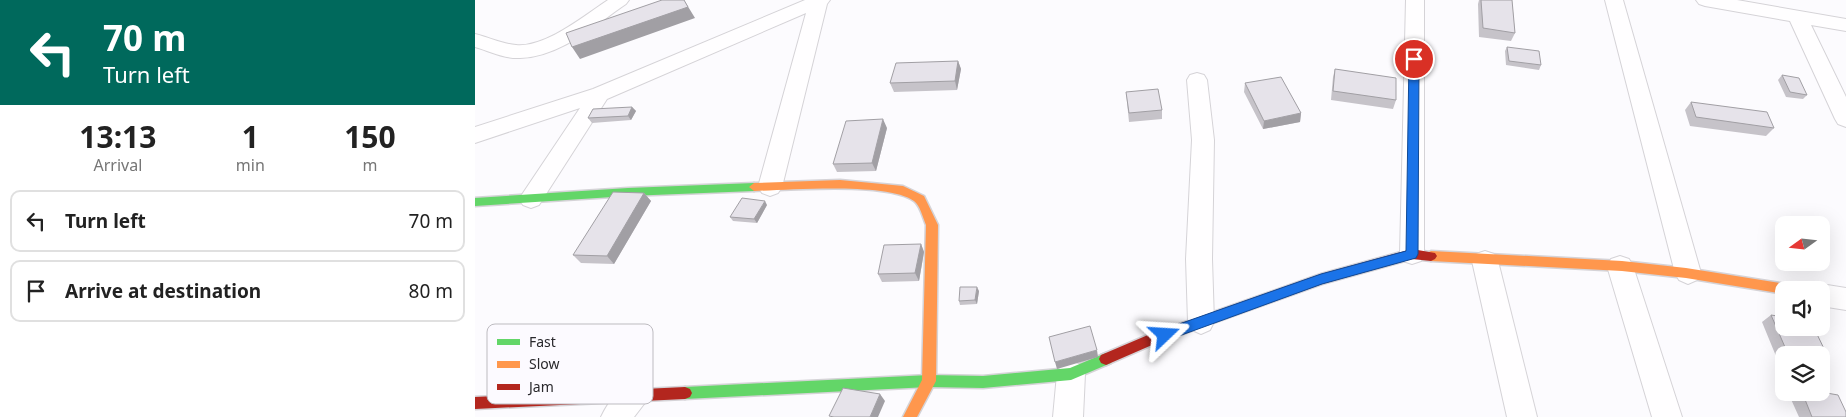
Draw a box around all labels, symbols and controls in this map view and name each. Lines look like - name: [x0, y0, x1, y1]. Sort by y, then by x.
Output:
- text: 70 m: [103, 14, 186, 61]
- icon: left: [20, 20, 85, 85]
- pin: [1393, 38, 1435, 80]
- icon: arrive: [1400, 45, 1428, 73]
- text: Turn left: [103, 59, 190, 89]
- text: 13:13: [79, 116, 156, 157]
- text: 1: [242, 116, 259, 157]
- text: 150: [344, 116, 396, 157]
- text: Arrival: [93, 154, 142, 176]
- text: min: [236, 154, 265, 176]
- text: m: [362, 154, 377, 176]
- icon: left: [22, 207, 50, 235]
- text: Turn left: [65, 208, 146, 234]
- text: 70 m: [409, 208, 453, 234]
- north arrow: [1775, 216, 1830, 271]
- map controls: [1775, 216, 1830, 401]
- icon: arrive: [22, 277, 50, 305]
- text: Arrive at destination: [65, 278, 261, 304]
- text: 80 m: [409, 278, 453, 304]
- button: sound: [1775, 281, 1830, 336]
- position arrow: [1138, 308, 1190, 360]
- legend: [487, 324, 653, 404]
- text: Fast: [529, 332, 556, 351]
- button: layers: [1775, 346, 1830, 401]
- text: Slow: [529, 354, 560, 373]
- text: Jam: [527, 377, 554, 396]

